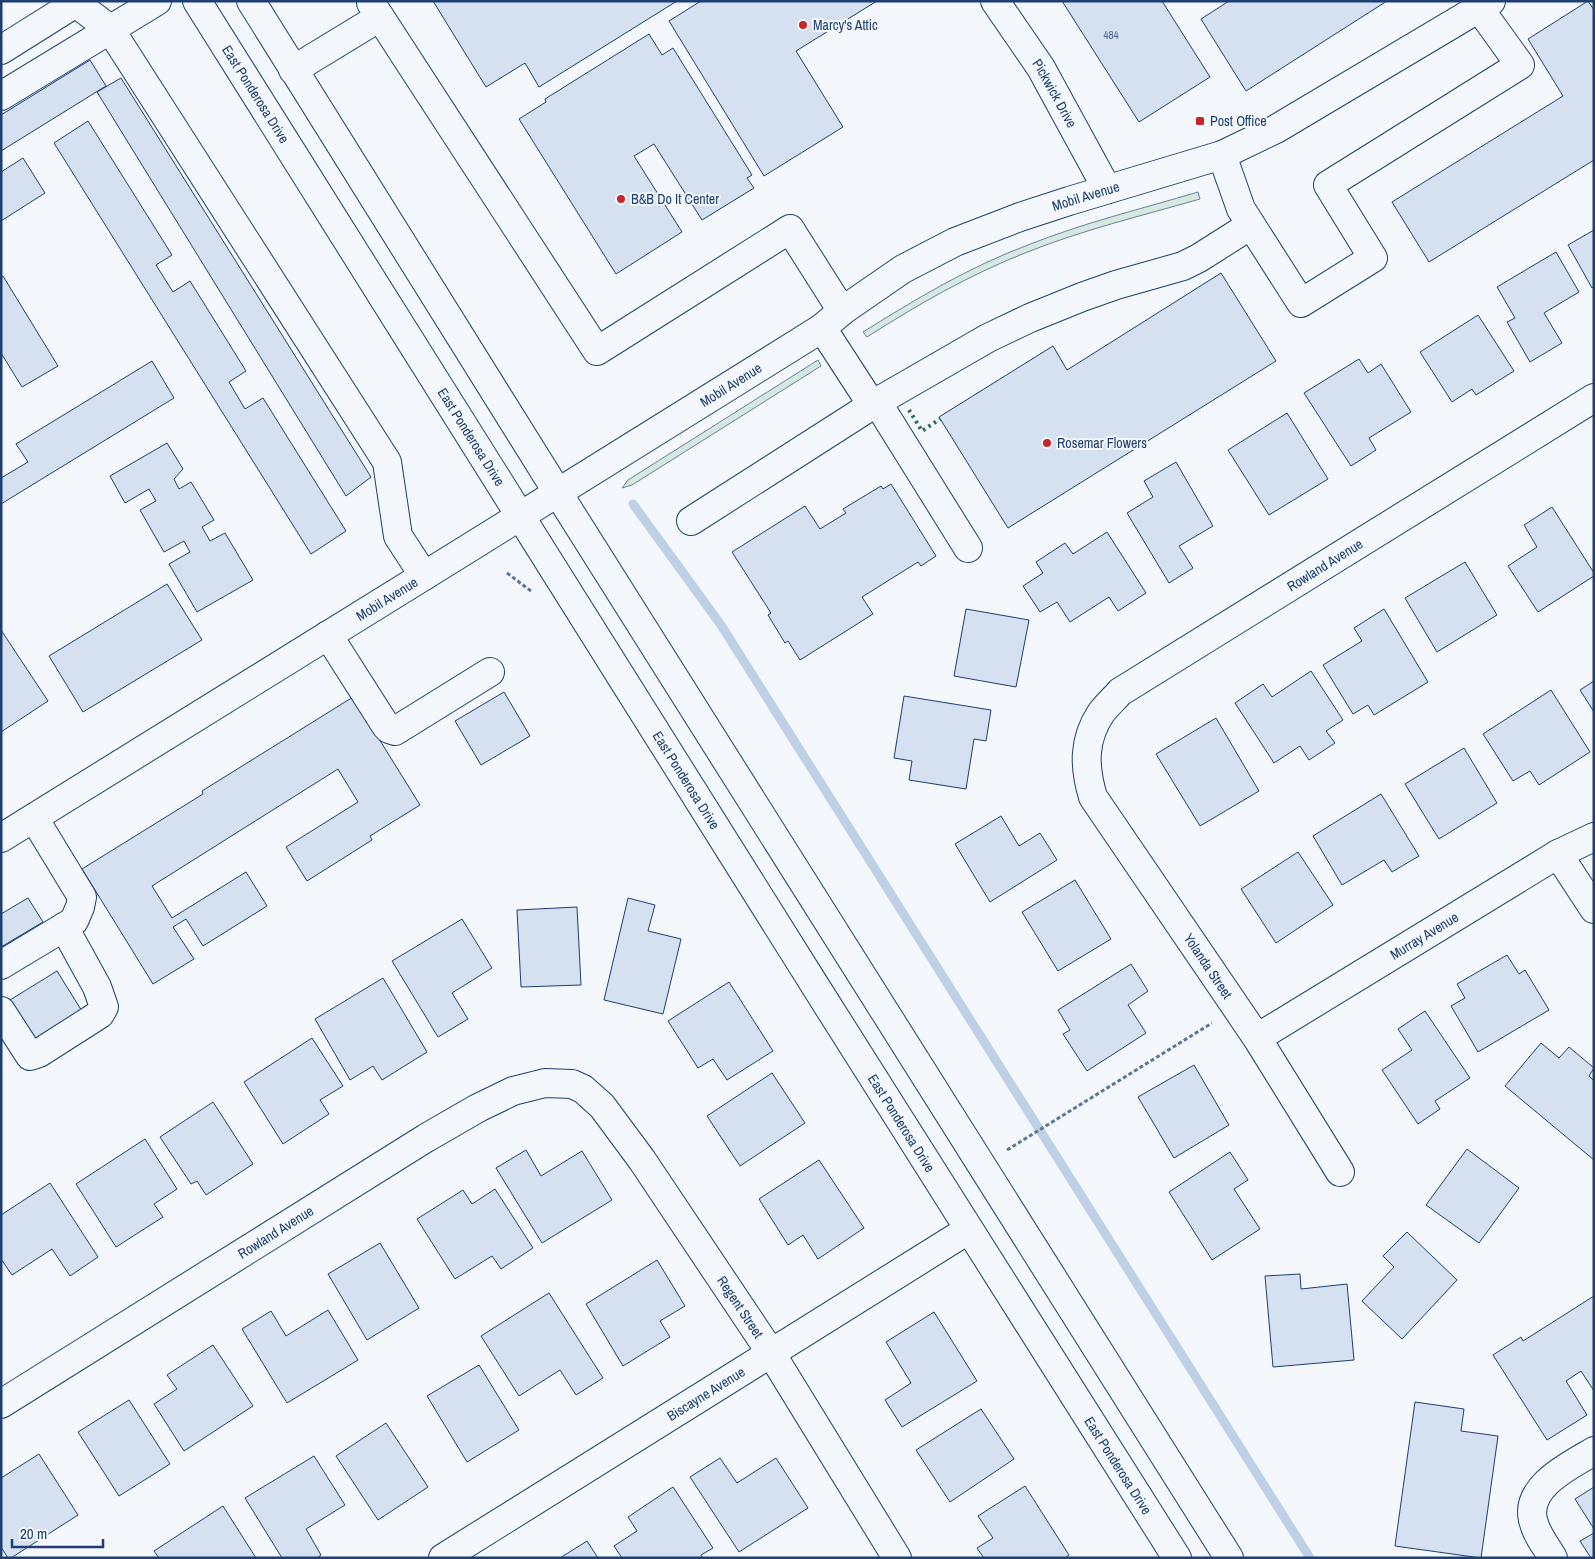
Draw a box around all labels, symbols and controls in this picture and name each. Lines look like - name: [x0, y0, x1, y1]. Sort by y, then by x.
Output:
- place label: Marcy's Attic: [813, 16, 878, 34]
- marker: Marcy's Attic: [797, 19, 809, 31]
- house number: 484: [1103, 28, 1119, 42]
- street label: East Ponderosa Drive: [218, 42, 293, 146]
- street label: Pickwick Drive: [1028, 55, 1081, 131]
- place label: Post Office: [1210, 112, 1267, 130]
- marker: Post Office: [1194, 115, 1206, 127]
- street label: Mobil Avenue: [1050, 177, 1122, 215]
- place label: B&B Do It Center: [631, 190, 719, 208]
- marker: B&B Do It Center: [615, 193, 627, 205]
- street label: Mobil Avenue: [697, 359, 765, 411]
- street label: East Ponderosa Drive: [434, 385, 509, 489]
- place label: Rosemar Flowers: [1057, 434, 1147, 452]
- marker: Rosemar Flowers: [1041, 437, 1053, 449]
- street label: Rowland Avenue: [1284, 535, 1366, 595]
- street label: Mobil Avenue: [353, 573, 421, 625]
- street label: East Ponderosa Drive: [649, 728, 724, 833]
- street label: Murray Avenue: [1387, 908, 1462, 964]
- street label: Yolanda Street: [1180, 930, 1236, 1002]
- street label: East Ponderosa Drive: [864, 1071, 939, 1176]
- street label: Rowland Avenue: [234, 1202, 317, 1263]
- street label: Regent Street: [713, 1273, 767, 1342]
- street label: Biscayne Avenue: [664, 1363, 748, 1425]
- street label: East Ponderosa Drive: [1080, 1413, 1156, 1518]
- scale bar: [12, 1516, 104, 1548]
- text: 20 m: [20, 1523, 47, 1544]

